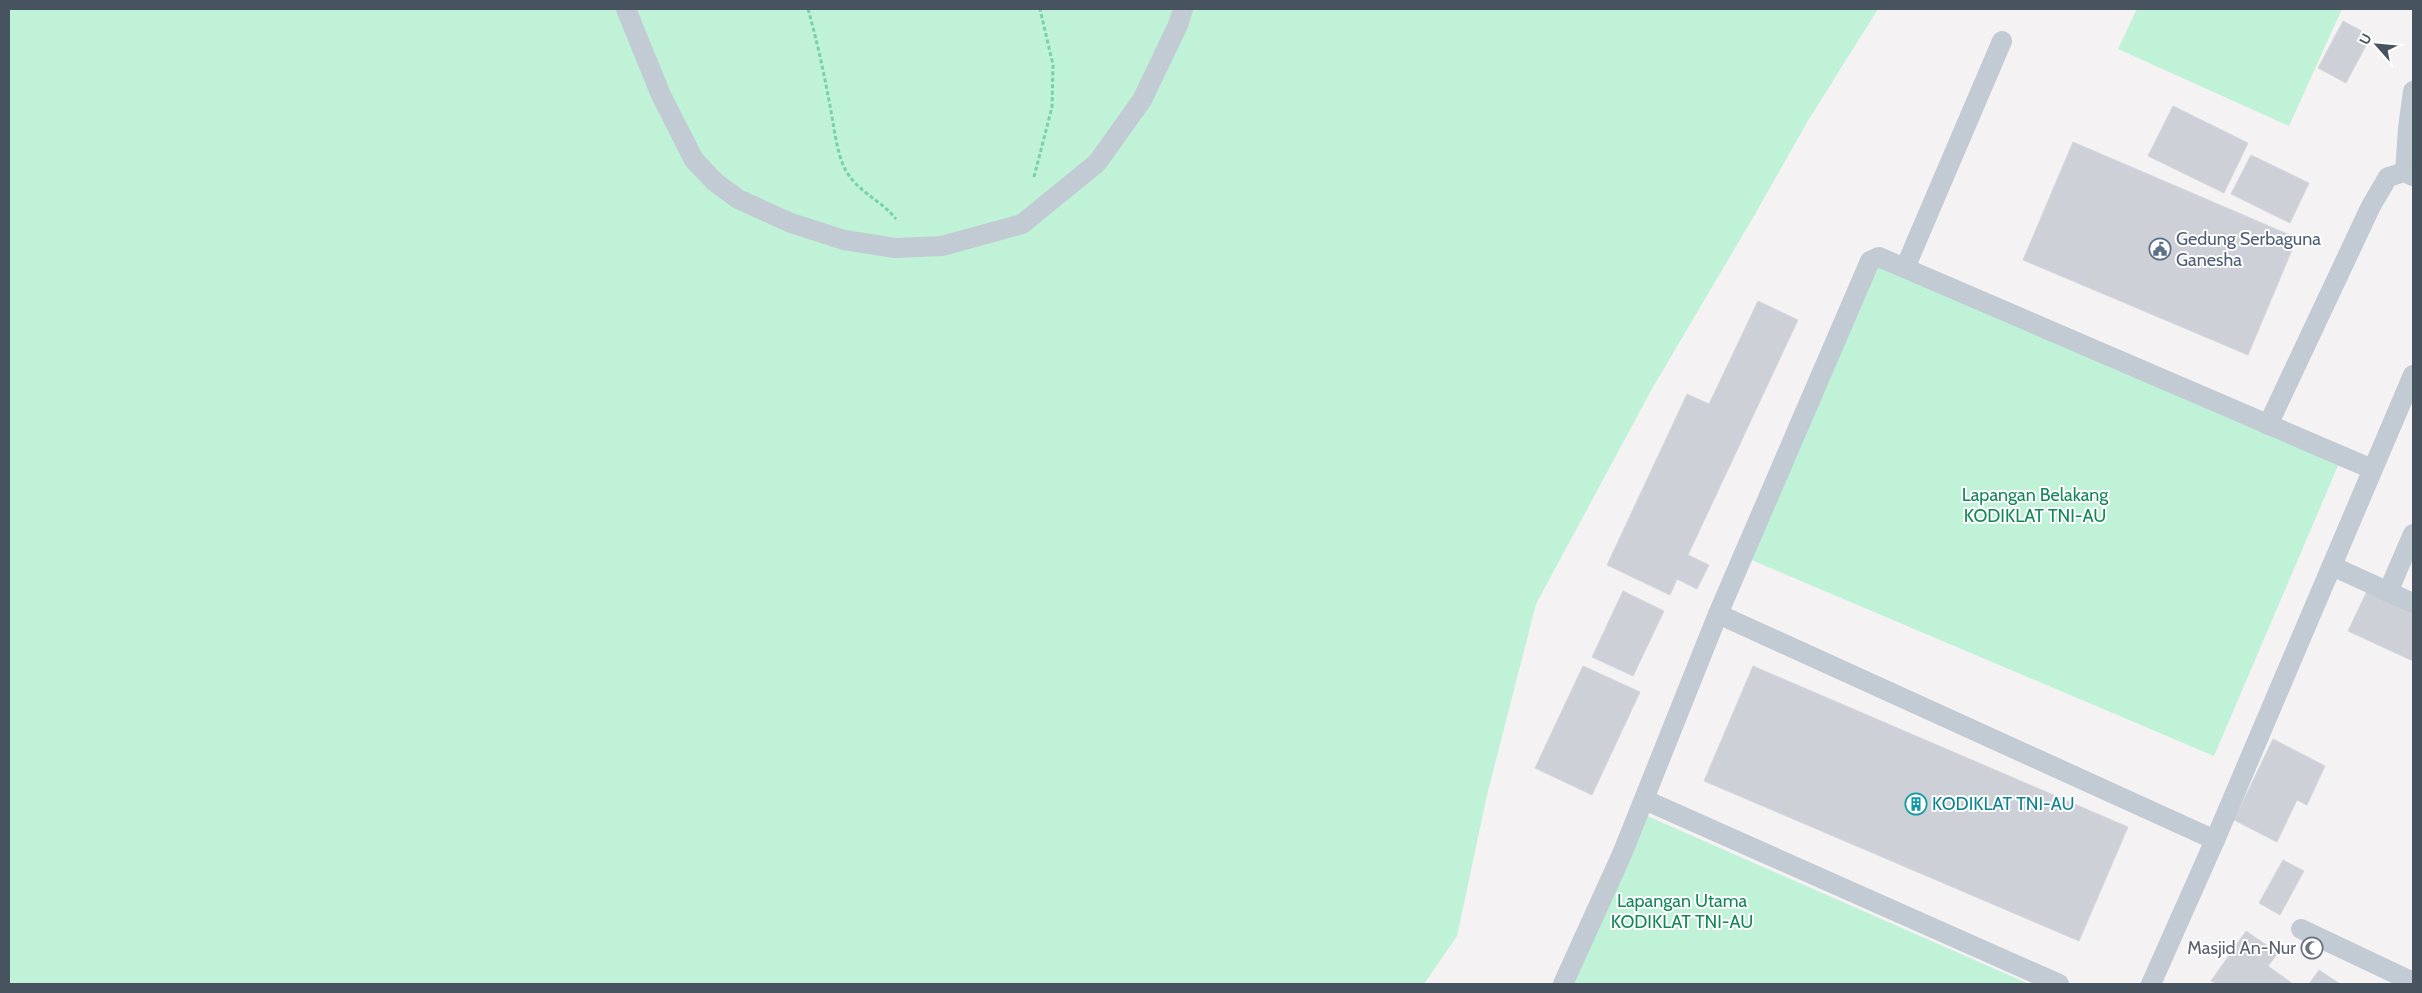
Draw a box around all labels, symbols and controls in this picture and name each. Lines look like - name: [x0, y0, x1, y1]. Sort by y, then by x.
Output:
- north arrow: [2352, 20, 2402, 70]
- text: U: [2355, 31, 2376, 48]
- place label: Gedung Serbaguna Ganesha: [2176, 228, 2321, 271]
- public building icon: Gedung Serbaguna Ganesha: [2148, 237, 2172, 261]
- park label: Lapangan Belakang KODIKLAT TNI-AU: [1962, 484, 2109, 527]
- building icon: KODIKLAT TNI-AU: [1904, 792, 1928, 816]
- place label: KODIKLAT TNI-AU: [1932, 793, 2075, 815]
- park label: Lapangan Utama KODIKLAT TNI-AU: [1611, 890, 1753, 933]
- mosque icon: Masjid An-Nur: [2300, 936, 2324, 960]
- place label: Masjid An-Nur: [2187, 937, 2296, 959]

